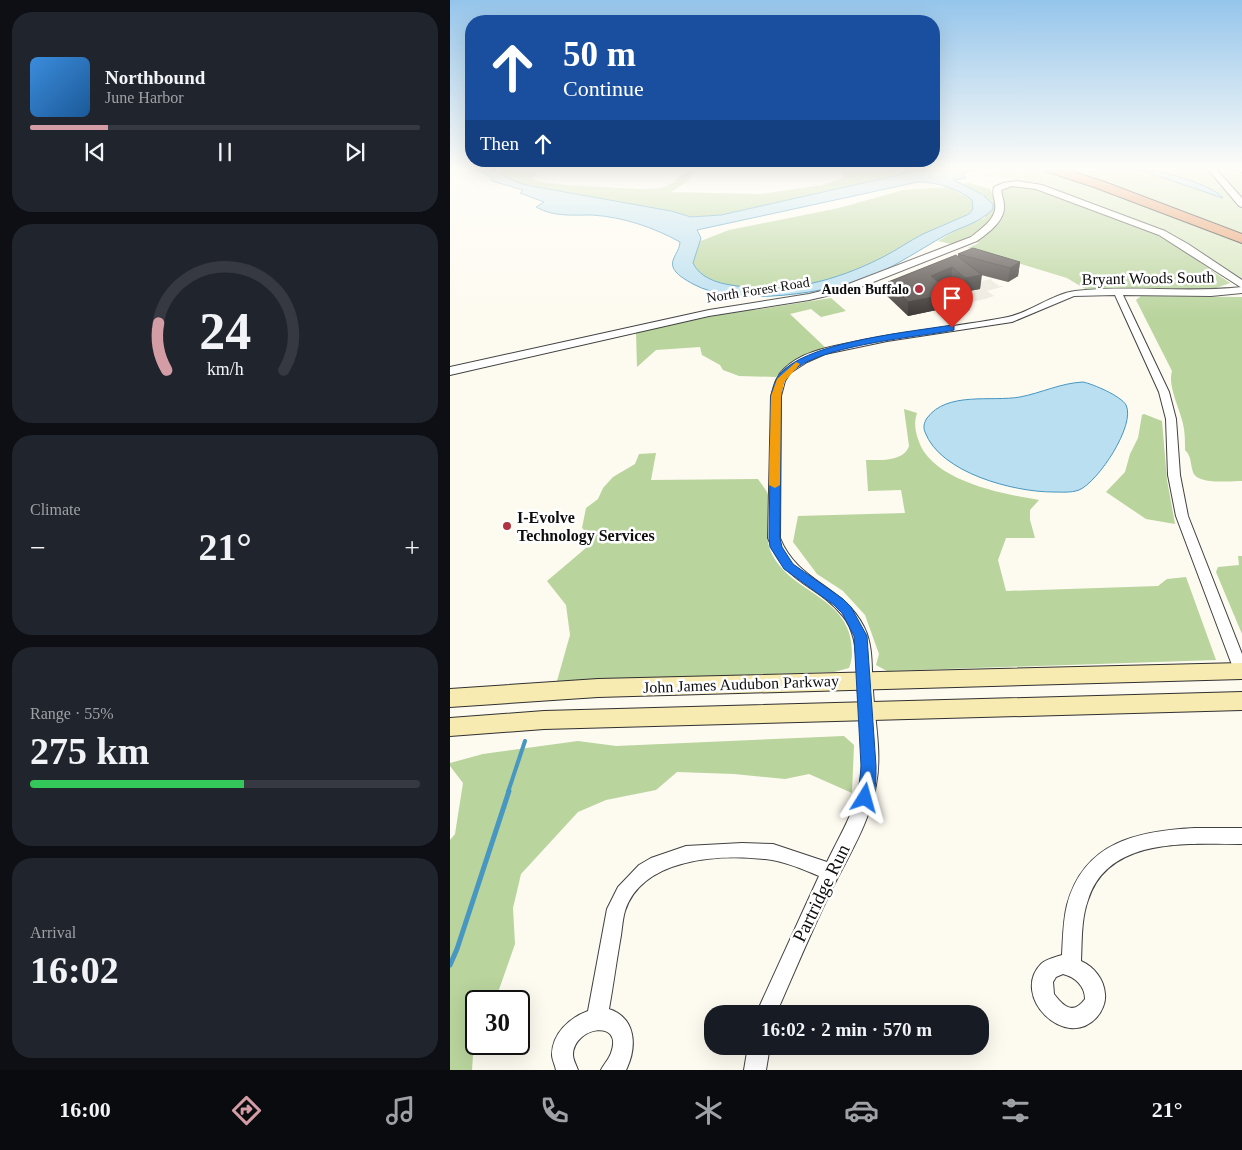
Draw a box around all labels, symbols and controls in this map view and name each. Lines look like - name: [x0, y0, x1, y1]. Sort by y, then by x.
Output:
- icon: ahead: [480, 35, 545, 100]
- text: 50 m: [563, 35, 636, 74]
- text: Northbound: [105, 67, 205, 88]
- text: Continue: [563, 76, 644, 101]
- text: June Harbor: [105, 89, 184, 106]
- icon: ahead: [529, 130, 557, 158]
- text: Then: [480, 133, 519, 154]
- icon: previous: [81, 138, 109, 166]
- icon: pause: [211, 138, 239, 166]
- icon: next: [341, 138, 369, 166]
- street label: Bryant Woods South: [1082, 268, 1214, 289]
- street label: North Forest Road: [705, 274, 811, 306]
- pin: [931, 277, 973, 328]
- place label: Auden Buffalo: [821, 282, 909, 297]
- marker: Auden Buffalo: [913, 283, 925, 295]
- icon: arrive: [938, 284, 966, 312]
- text: 24: [199, 303, 251, 360]
- text: km/h: [207, 359, 243, 379]
- text: Climate: [30, 501, 81, 518]
- place label: I-Evolve Technology Services: [517, 509, 655, 545]
- marker: I-Evolve Technology Services: [501, 520, 513, 532]
- text: 21°: [198, 526, 252, 568]
- text: −: [30, 532, 46, 563]
- text: +: [404, 532, 420, 563]
- street label: John James Audubon Parkway: [643, 672, 839, 697]
- text: Range · 55%: [30, 705, 114, 722]
- text: 275 km: [30, 730, 149, 772]
- position arrow: [838, 771, 890, 823]
- street label: Partridge Run: [788, 840, 854, 945]
- text: Arrival: [30, 924, 76, 941]
- text: 16:02: [30, 949, 119, 991]
- speed limit sign: 30: [465, 990, 530, 1055]
- text: 16:02 · 2 min · 570 m: [761, 1019, 932, 1040]
- icon: directions: [229, 1093, 264, 1128]
- icon: music: [383, 1093, 418, 1128]
- icon: phone: [537, 1093, 572, 1128]
- icon: climate: [691, 1093, 726, 1128]
- icon: car: [844, 1093, 879, 1128]
- icon: filters: [998, 1093, 1033, 1128]
- text: 16:00: [59, 1097, 111, 1122]
- text: 21°: [1152, 1097, 1183, 1122]

